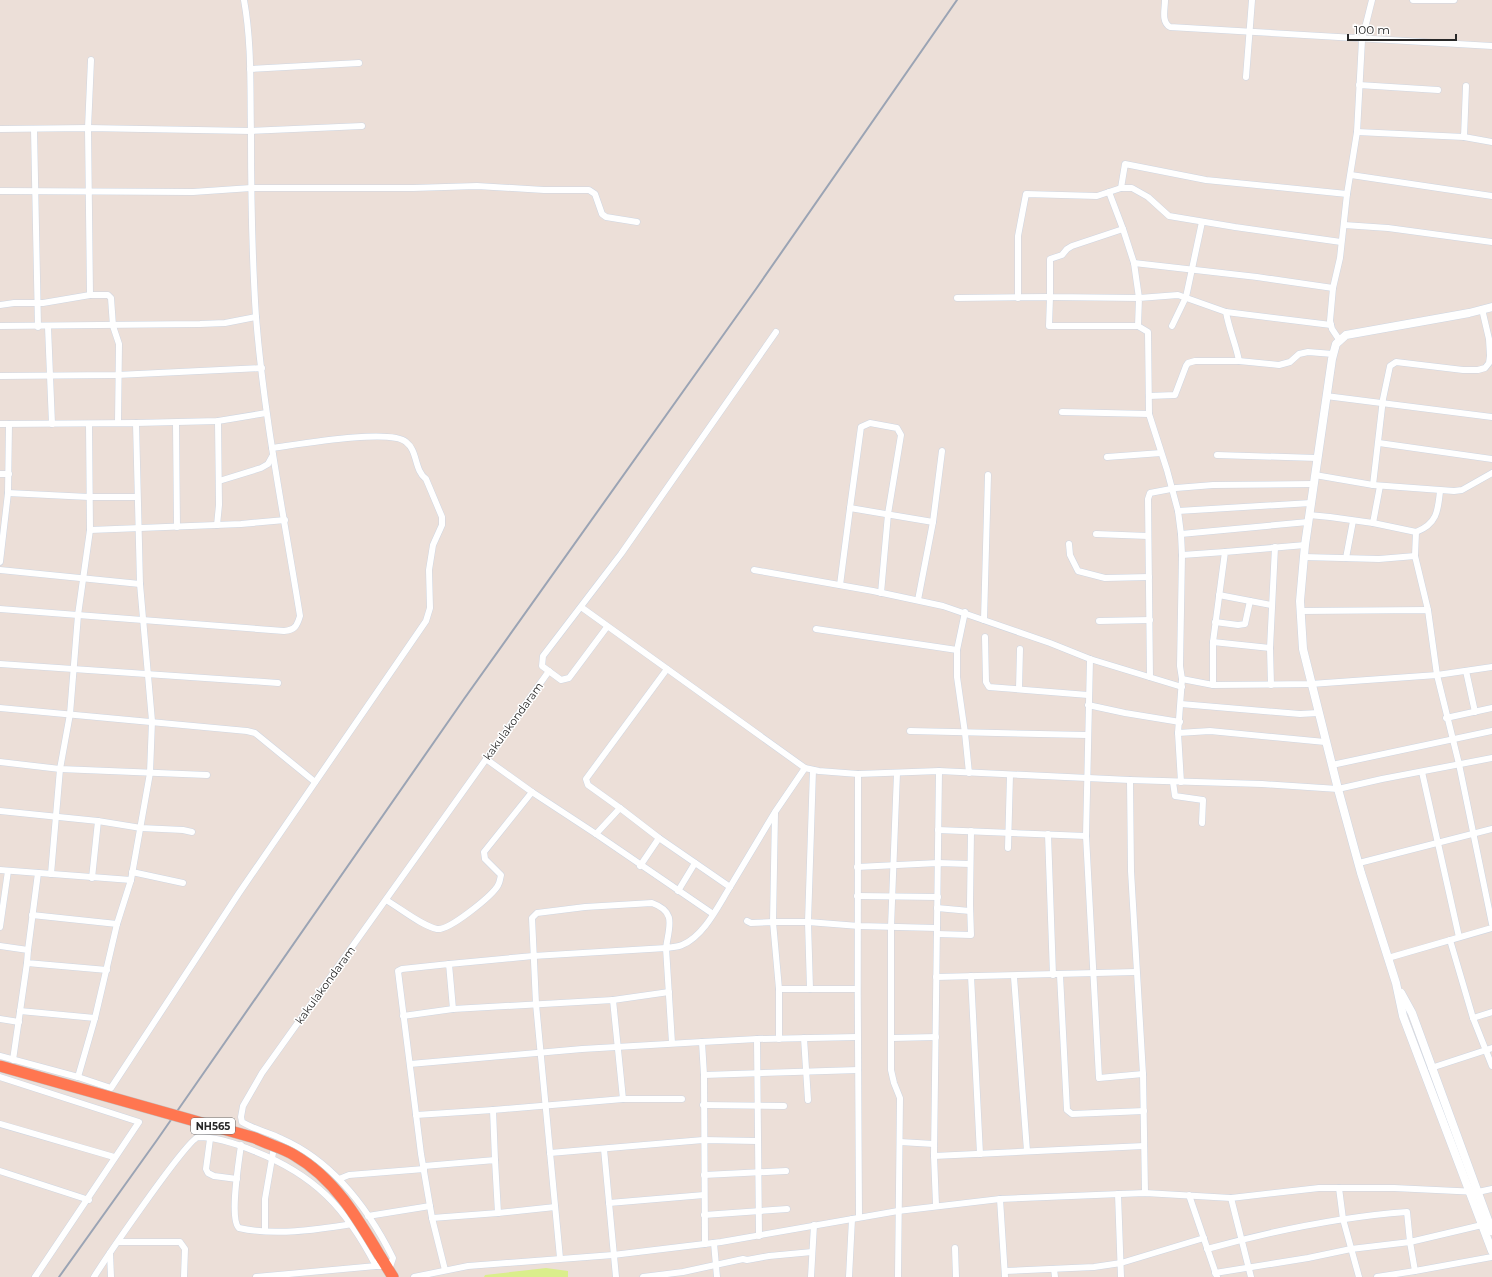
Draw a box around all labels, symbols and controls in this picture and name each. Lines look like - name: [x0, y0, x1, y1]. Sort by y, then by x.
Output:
- scale bar: [1348, 16, 1456, 42]
- text: 100 m: [1354, 22, 1390, 37]
- street label: kakulakondaram: [480, 679, 546, 763]
- street label: kakulakondaram: [292, 943, 358, 1027]
- road number: NH565: [191, 1118, 235, 1134]

